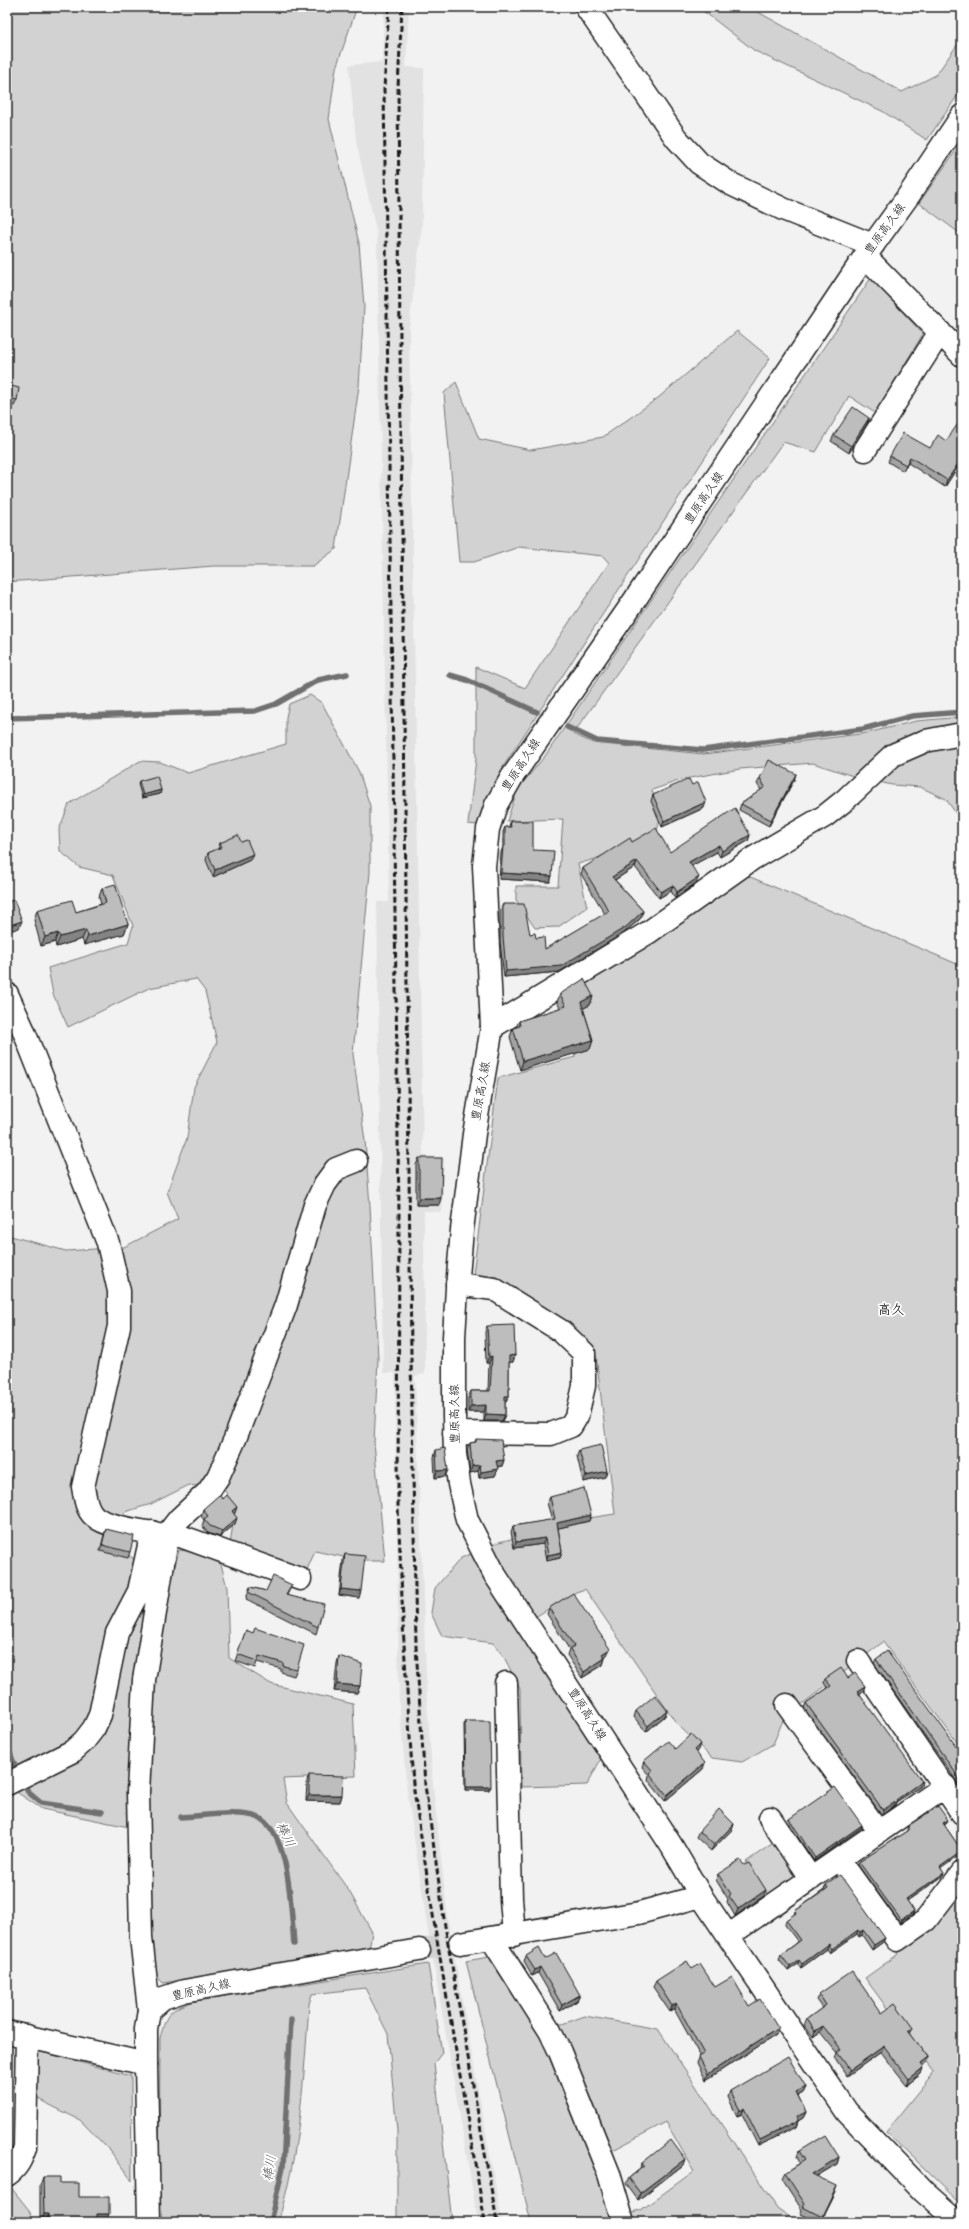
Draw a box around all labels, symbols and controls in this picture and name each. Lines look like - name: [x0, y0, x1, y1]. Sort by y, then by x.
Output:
- street label: 豊原高久線: [860, 199, 910, 259]
- street label: 豊原高久線: [679, 468, 729, 528]
- street label: 豊原高久線: [497, 735, 545, 795]
- street label: 豊原高久線: [466, 1060, 496, 1122]
- district label: 高久: [878, 1300, 904, 1321]
- street label: 豊原高久線: [445, 1384, 465, 1444]
- street label: 豊原高久線: [563, 1684, 611, 1744]
- water label: 棒川: [270, 1819, 300, 1851]
- street label: 豊原高久線: [170, 1974, 232, 2006]
- water label: 棒川: [258, 2154, 282, 2182]

